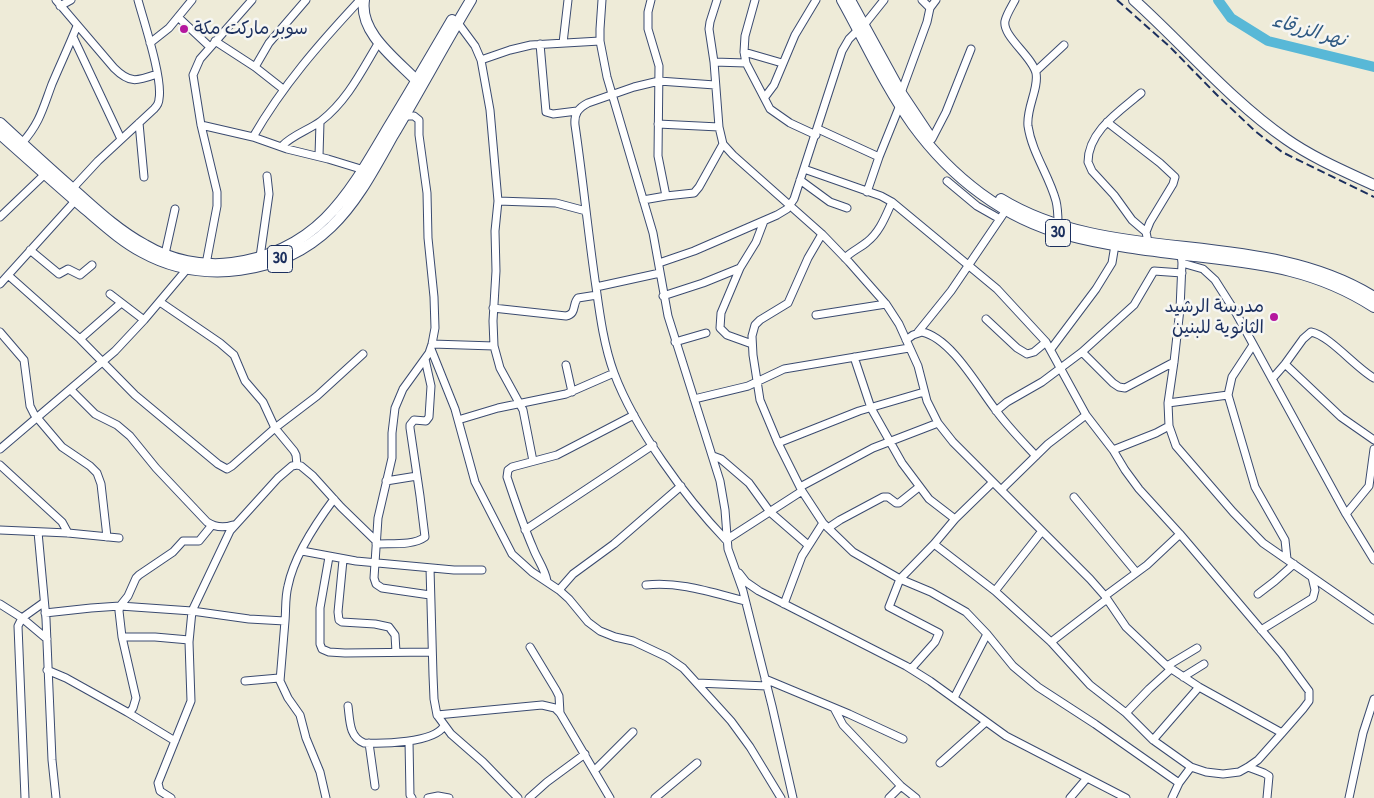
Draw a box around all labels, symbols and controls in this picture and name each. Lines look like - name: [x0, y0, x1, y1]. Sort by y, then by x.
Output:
- water label: نهر الزرقاء: [1269, 10, 1349, 52]
- place label: سوبر ماركت مكة: [194, 18, 308, 40]
- marker: سوبر ماركت مكة: [178, 23, 190, 35]
- road number: 30: [1046, 220, 1070, 247]
- road number: 30: [268, 245, 292, 272]
- place label: مدرسة الرشيد الثانوية للبنين: [1165, 296, 1264, 338]
- marker: مدرسة الرشيد الثانوية للبنين: [1268, 311, 1280, 323]

